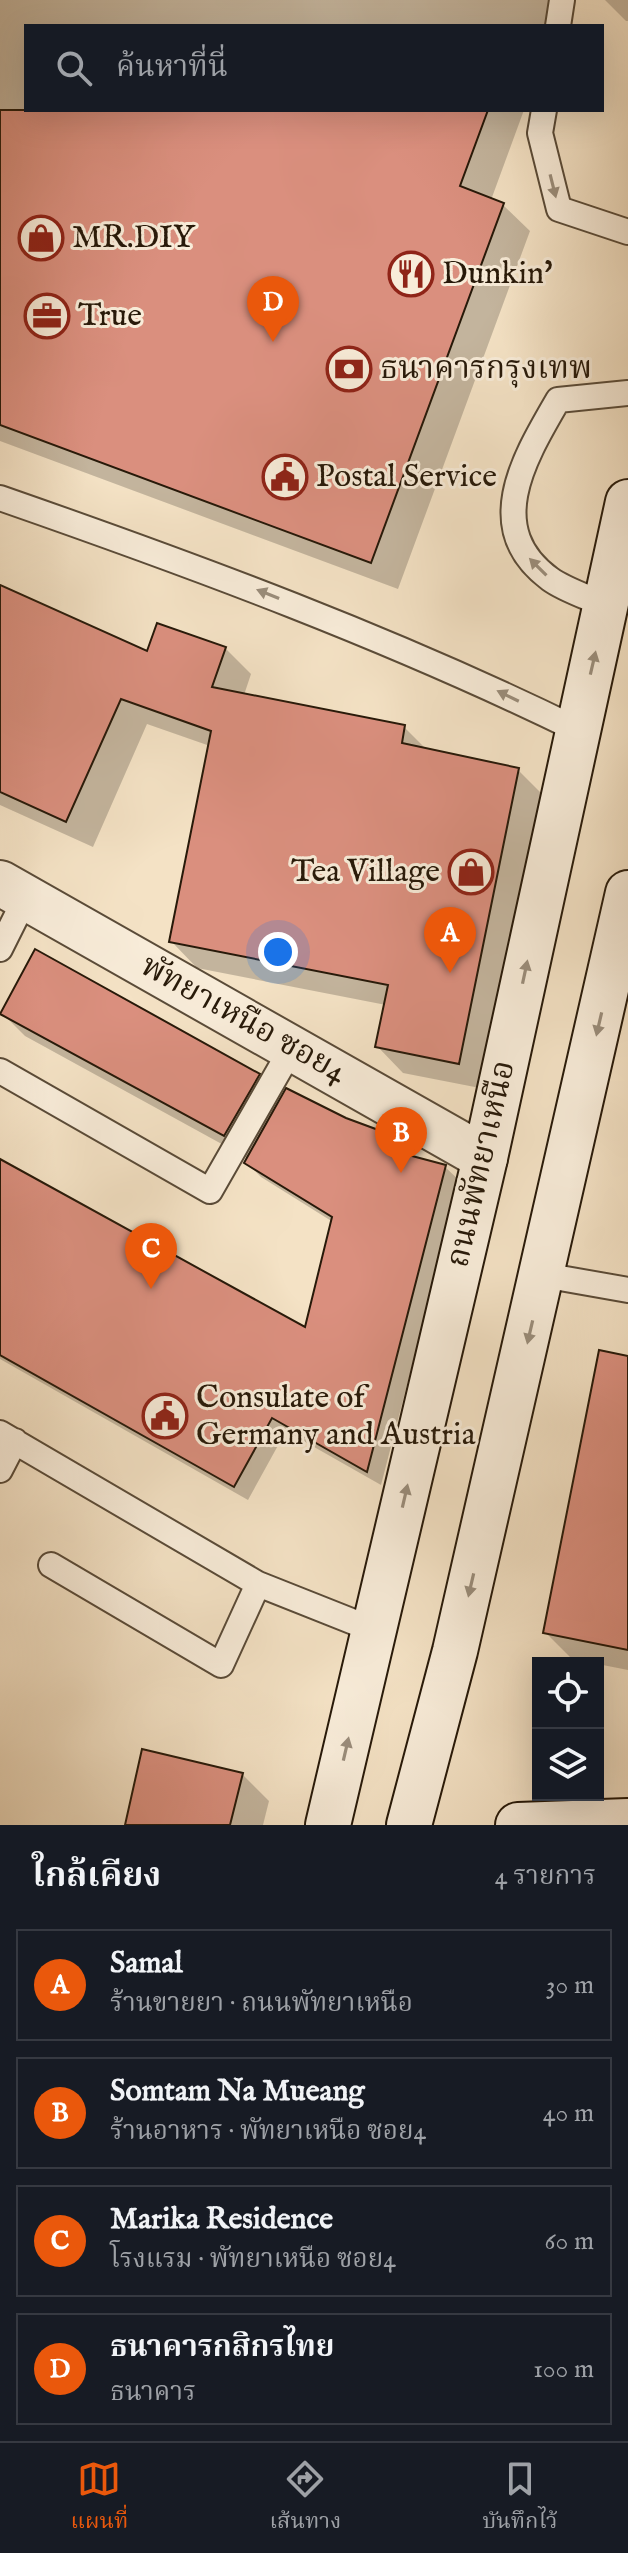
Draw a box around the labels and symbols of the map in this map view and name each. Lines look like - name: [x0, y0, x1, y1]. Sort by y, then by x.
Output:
- one-way arrow: [547, 174, 560, 199]
- shop icon: MR.DIY: [17, 214, 65, 262]
- place label: MR.DIY: [72, 218, 196, 259]
- restaurant icon: Dunkin': [387, 250, 435, 298]
- place label: Dunkin': [442, 254, 553, 295]
- pin: D: [247, 276, 299, 342]
- office icon: True: [23, 292, 71, 340]
- place label: True: [78, 296, 142, 337]
- bank icon: ธนาคารกรุงเทพ: [325, 345, 373, 393]
- place label: ธนาคารกรุงเทพ: [380, 349, 592, 390]
- public building icon: Postal Service: [261, 453, 309, 501]
- place label: Postal Service: [316, 457, 497, 498]
- one-way arrow: [529, 558, 548, 577]
- one-way arrow: [256, 588, 280, 601]
- one-way arrow: [587, 651, 599, 676]
- one-way arrow: [496, 689, 519, 703]
- shop icon: Tea Village: [447, 848, 495, 896]
- place label: Tea Village: [291, 852, 440, 893]
- pin: A: [424, 907, 476, 973]
- your location: [258, 932, 298, 972]
- street label: พัทยาเหนือ ซอย4: [133, 946, 353, 1094]
- one-way arrow: [519, 959, 532, 984]
- one-way arrow: [592, 1011, 605, 1036]
- street label: ถนนพัทยาเหนือ: [438, 1056, 526, 1272]
- pin: B: [375, 1107, 427, 1173]
- pin: C: [125, 1223, 177, 1289]
- one-way arrow: [523, 1320, 535, 1345]
- place label: Consulate of Germany and Austria: [196, 1378, 476, 1456]
- public building icon: Consulate of Germany and Austria: [141, 1392, 189, 1440]
- one-way arrow: [400, 1483, 412, 1508]
- one-way arrow: [464, 1573, 476, 1598]
- one-way arrow: [340, 1736, 353, 1761]

